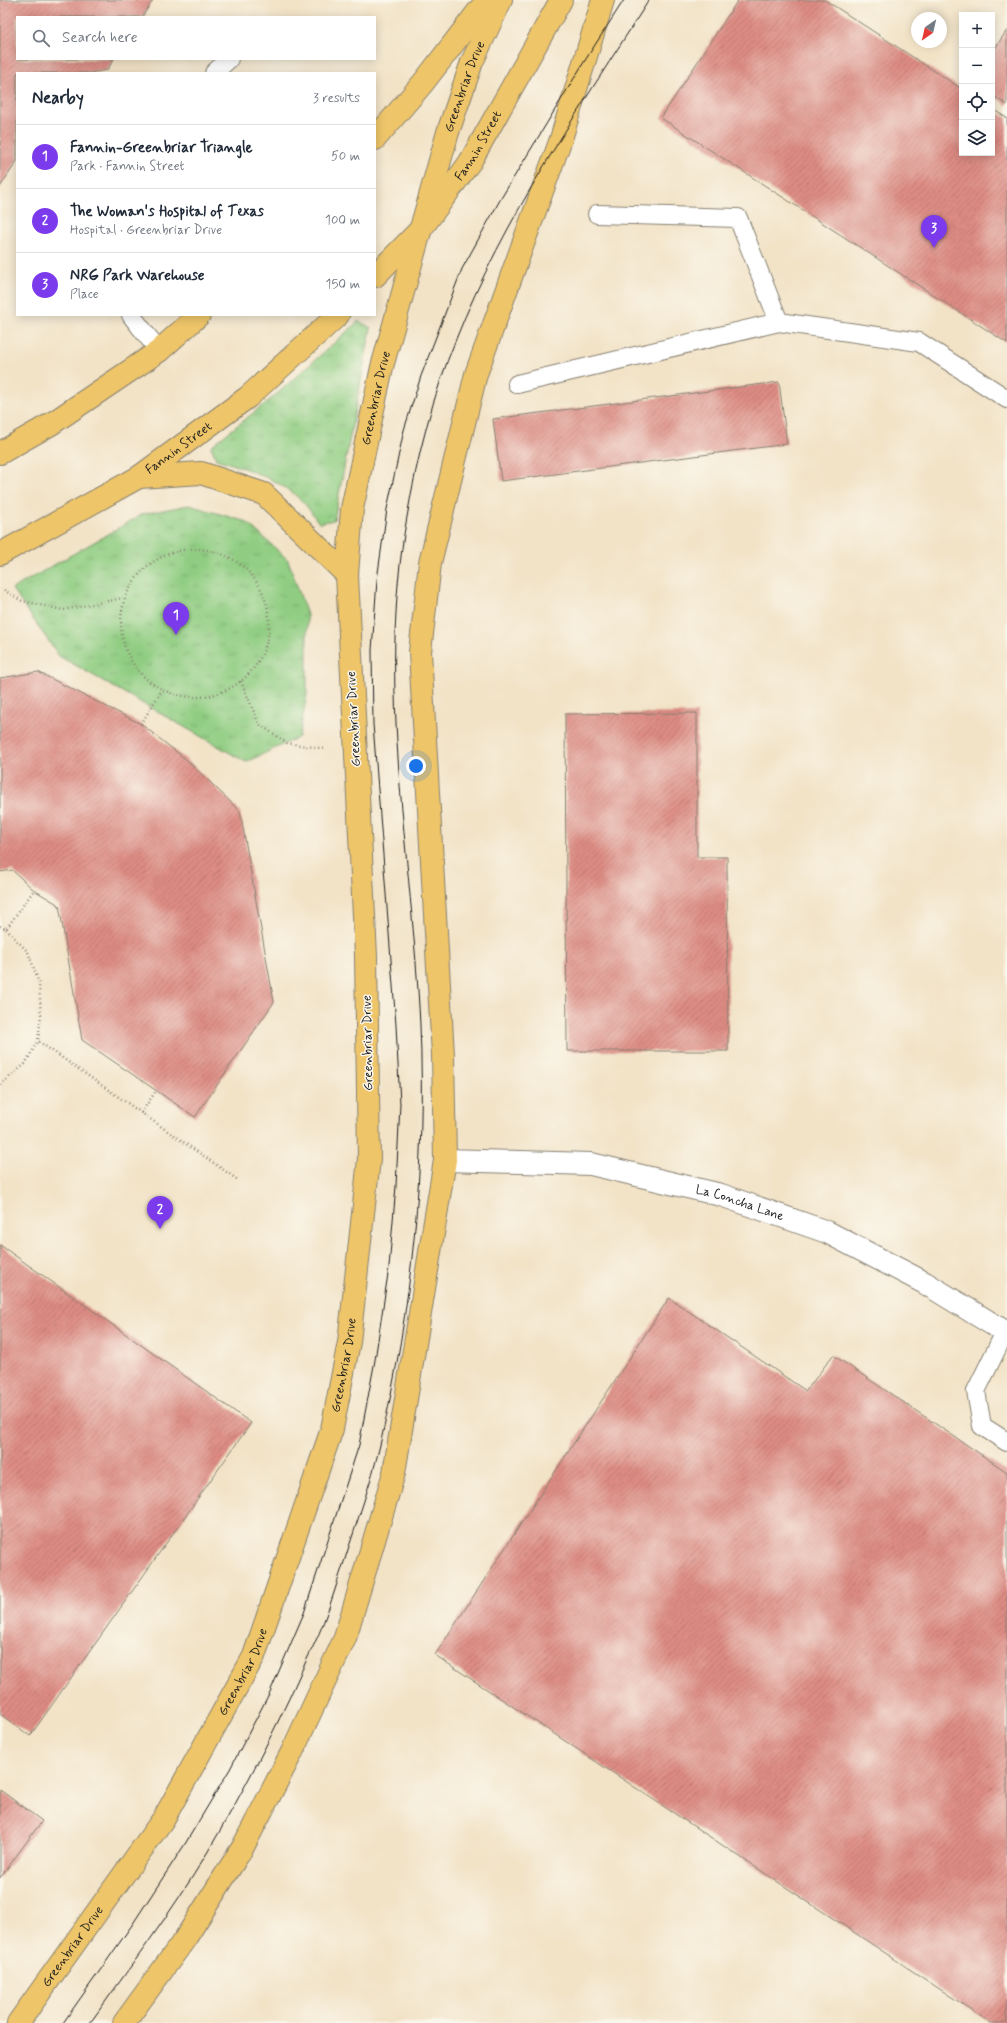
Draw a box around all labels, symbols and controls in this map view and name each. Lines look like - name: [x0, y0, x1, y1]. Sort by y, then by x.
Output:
- north arrow: [911, 12, 947, 48]
- map controls: [959, 12, 995, 156]
- button: +: [959, 12, 995, 48]
- search box: [16, 16, 376, 60]
- icon: search: [30, 27, 52, 49]
- text: Search here: [62, 28, 138, 48]
- street label: Greenbriar Drive: [440, 38, 489, 134]
- button: −: [959, 48, 995, 84]
- button: locate: [959, 84, 995, 120]
- text: Nearby: [32, 87, 84, 109]
- text: 3 results: [313, 90, 360, 107]
- street label: Fannin Street: [451, 108, 506, 184]
- button: layers: [959, 120, 995, 156]
- text: Fannin-Greenbriar Triangle: [70, 138, 253, 158]
- text: 1: [42, 148, 48, 165]
- text: 50 m: [331, 148, 360, 165]
- text: Park · Fannin Street: [70, 158, 184, 175]
- text: The Woman's Hospital of Texas: [70, 202, 264, 222]
- text: 2: [42, 212, 48, 229]
- text: 100 m: [325, 212, 360, 229]
- pin: 3: [921, 215, 947, 248]
- text: Hospital · Greenbriar Drive: [70, 222, 222, 239]
- text: NRG Park Warehouse: [70, 266, 205, 286]
- text: 3: [42, 276, 48, 293]
- text: 150 m: [326, 276, 360, 293]
- text: Place: [70, 286, 99, 303]
- street label: Greenbriar Drive: [357, 349, 395, 447]
- street label: Fannin Street: [142, 418, 215, 478]
- pin: 1: [163, 602, 189, 635]
- street label: Greenbriar Drive: [343, 671, 365, 767]
- your location: [406, 756, 426, 776]
- street label: Greenbriar Drive: [359, 995, 377, 1091]
- street label: La Concha Lane: [694, 1181, 786, 1225]
- pin: 2: [147, 1196, 173, 1229]
- street label: Greenbriar Drive: [327, 1317, 360, 1414]
- street label: Greenbriar Drive: [214, 1626, 271, 1719]
- street label: Greenbriar Drive: [38, 1902, 107, 1990]

